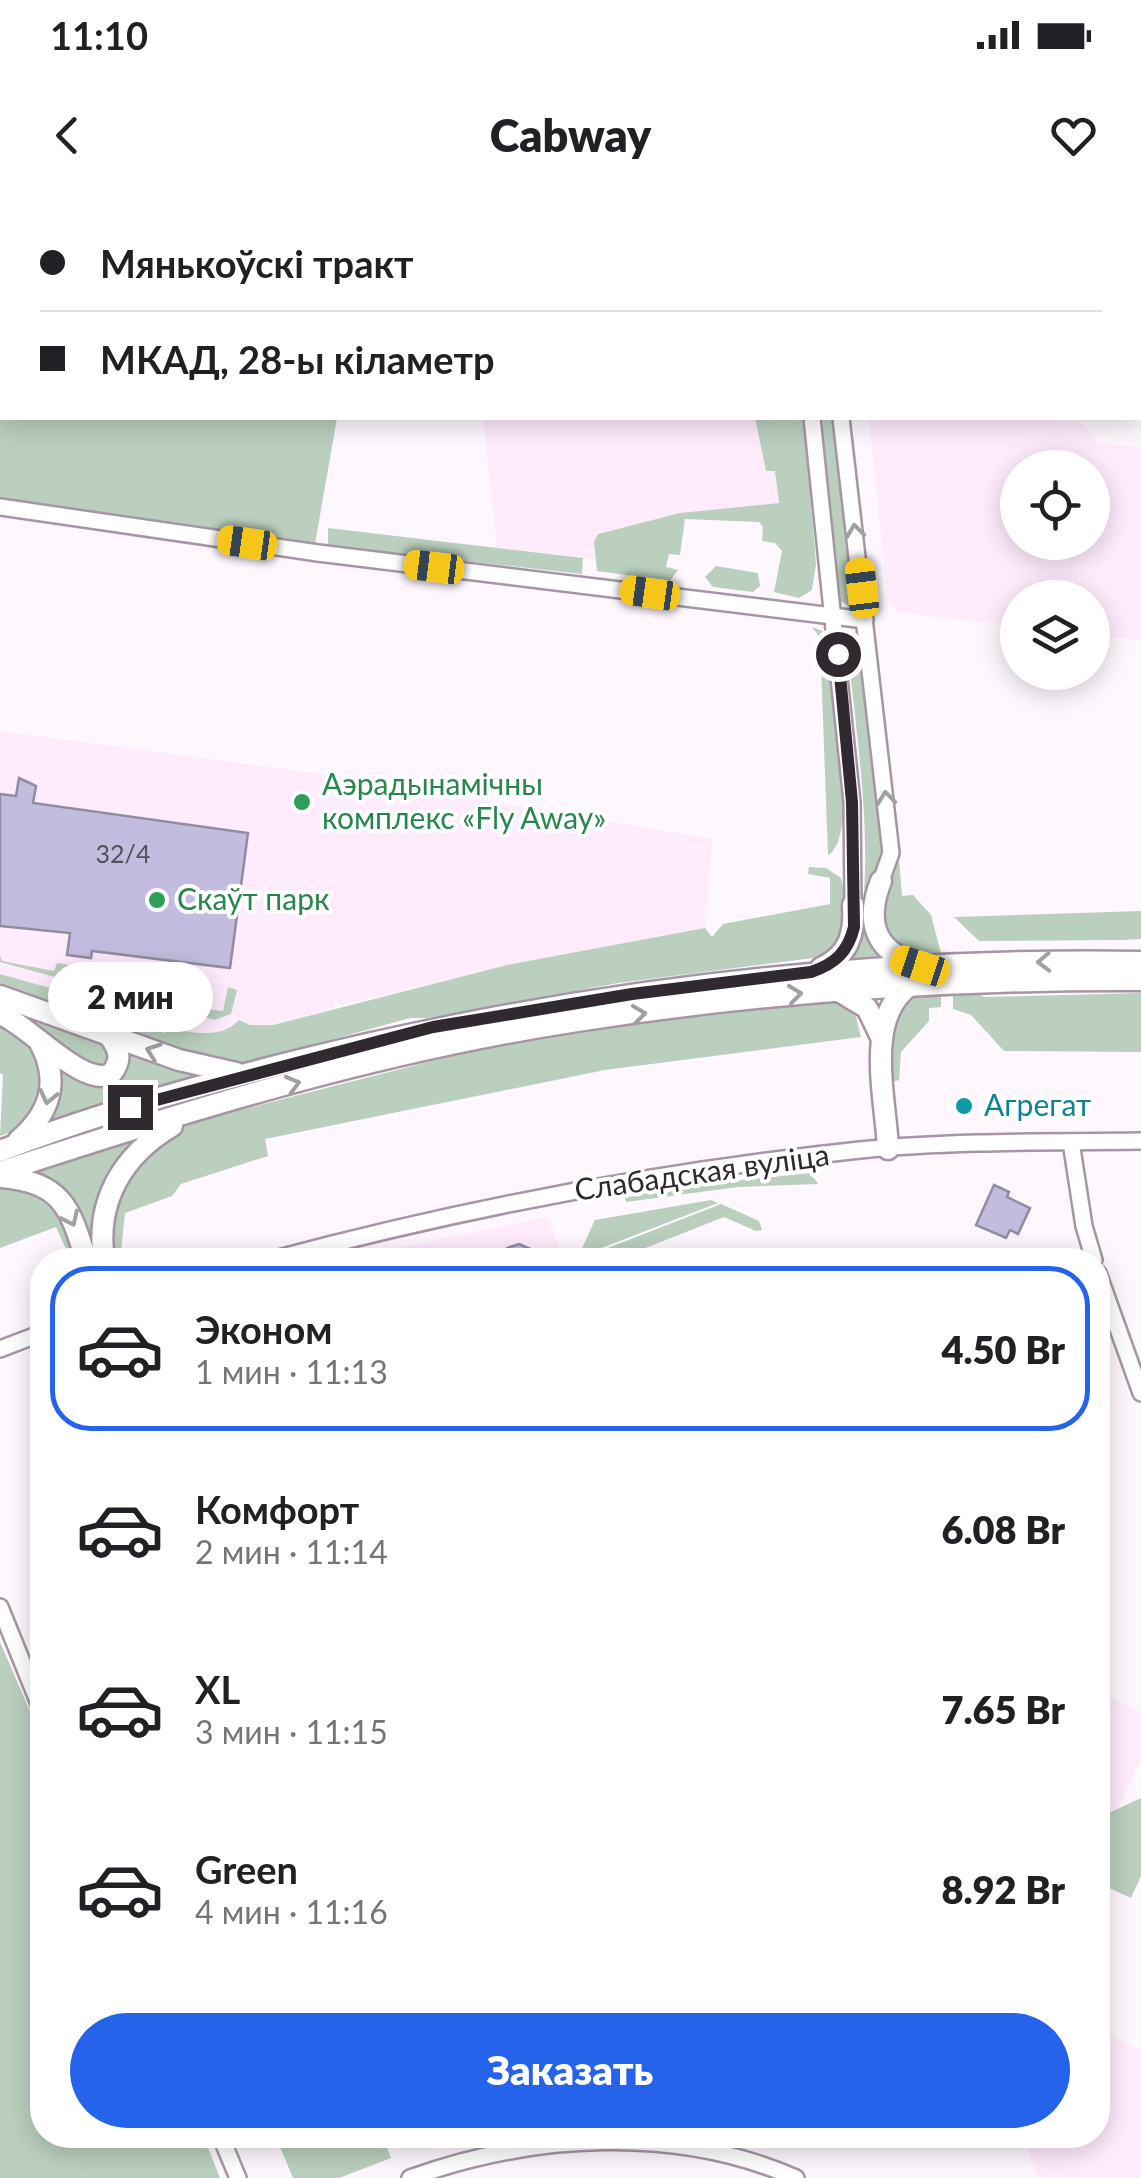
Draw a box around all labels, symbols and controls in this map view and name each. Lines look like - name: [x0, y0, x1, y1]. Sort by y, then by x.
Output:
- text: 11:10: [50, 12, 148, 58]
- icon: back: [40, 108, 95, 163]
- text: Cabway: [490, 108, 651, 162]
- icon: heart: [1046, 108, 1101, 163]
- text: Мянькоўскі тракт: [100, 240, 414, 286]
- text: МКАД, 28-ы кіламетр: [100, 336, 495, 382]
- map controls: [1000, 450, 1110, 690]
- button: locate: [1000, 450, 1110, 560]
- one-way arrow: [845, 523, 866, 539]
- car: [215, 524, 279, 562]
- car: [402, 548, 466, 586]
- car: [843, 556, 881, 620]
- car: [618, 574, 682, 612]
- button: layers: [1000, 580, 1110, 690]
- route start: [816, 632, 861, 677]
- place label: Аэрадынамічны комплекс «Fly Away»: [322, 765, 606, 835]
- one-way arrow: [875, 790, 897, 806]
- marker: Аэрадынамічны комплекс «Fly Away»: [291, 791, 313, 813]
- house number: 32/4: [96, 838, 150, 868]
- place label: Скаўт парк: [177, 880, 330, 916]
- marker: Скаўт парк: [146, 889, 168, 911]
- car: [887, 942, 953, 990]
- one-way arrow: [1035, 951, 1051, 972]
- callout: 2 мин: [48, 962, 212, 1032]
- text: 2 мин: [87, 977, 174, 1016]
- one-way arrow: [788, 984, 804, 1005]
- one-way arrow: [631, 1004, 647, 1025]
- one-way arrow: [146, 1042, 163, 1063]
- one-way arrow: [284, 1074, 302, 1095]
- route end: [108, 1085, 153, 1130]
- place label: Агрегат: [984, 1086, 1091, 1122]
- one-way arrow: [39, 1088, 60, 1105]
- marker: Агрегат: [953, 1095, 975, 1117]
- street label: Слабадская вуліца: [572, 1135, 831, 1207]
- one-way arrow: [59, 1208, 79, 1226]
- icon: car: [75, 1304, 165, 1394]
- text: Эконом: [195, 1306, 333, 1352]
- text: 4.50 Br: [941, 1326, 1065, 1372]
- text: 1 мин · 11:13: [195, 1352, 388, 1391]
- icon: car: [75, 1484, 165, 1574]
- text: Комфорт: [195, 1486, 359, 1532]
- text: 6.08 Br: [941, 1506, 1065, 1552]
- text: 2 мин · 11:14: [195, 1532, 388, 1571]
- icon: car: [75, 1664, 165, 1754]
- text: XL: [195, 1666, 240, 1712]
- text: 7.65 Br: [941, 1686, 1065, 1732]
- text: 3 мин · 11:15: [195, 1712, 388, 1751]
- icon: car: [75, 1844, 165, 1934]
- text: Green: [195, 1846, 298, 1892]
- text: 8.92 Br: [941, 1866, 1065, 1912]
- text: 4 мин · 11:16: [195, 1892, 388, 1931]
- button: Заказать: [70, 2013, 1070, 2128]

